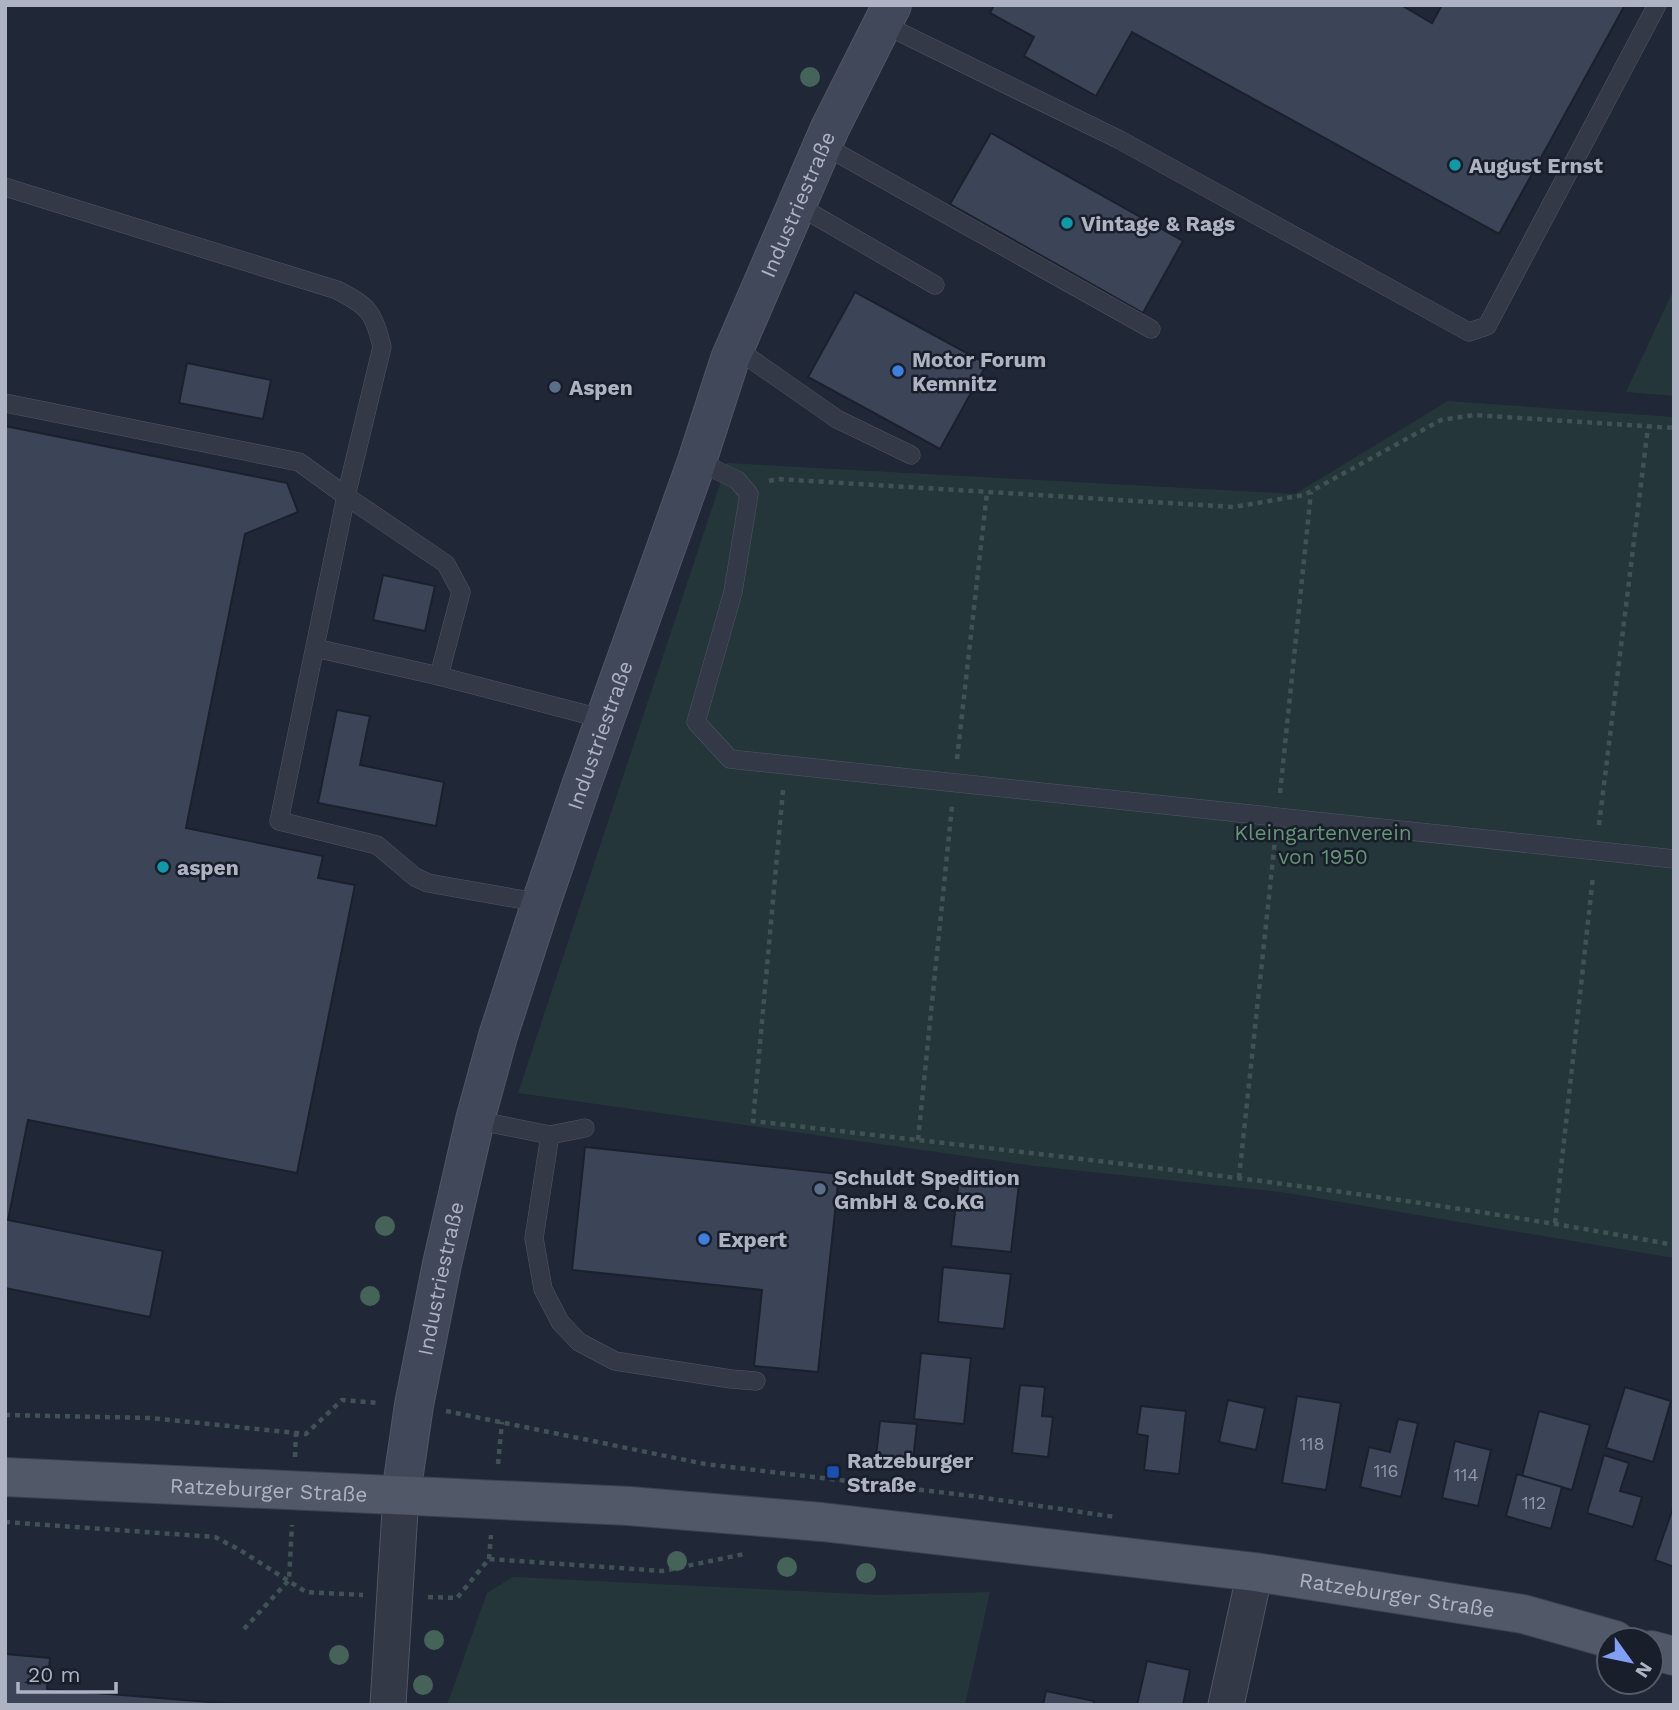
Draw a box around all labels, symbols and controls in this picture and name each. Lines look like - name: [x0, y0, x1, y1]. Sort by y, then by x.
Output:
- street label: Industriestraße: [754, 127, 840, 281]
- place label: August Ernst: [1469, 153, 1603, 178]
- marker: August Ernst: [1447, 157, 1463, 173]
- place label: Vintage & Rags: [1081, 211, 1235, 236]
- marker: Vintage & Rags: [1059, 215, 1075, 231]
- place label: Motor Forum Kemnitz: [912, 347, 1046, 396]
- marker: Motor Forum Kemnitz: [890, 363, 906, 379]
- place label: Aspen: [569, 375, 633, 400]
- marker: Aspen: [547, 379, 563, 395]
- street label: Industriestraße: [561, 657, 637, 813]
- park label: Kleingartenverein von 1950: [1234, 820, 1412, 869]
- place label: aspen: [177, 855, 239, 880]
- marker: aspen: [155, 859, 171, 875]
- place label: Schuldt Spedition GmbH & Co.KG: [834, 1165, 1020, 1214]
- marker: Schuldt Spedition GmbH & Co.KG: [812, 1181, 828, 1197]
- street label: Industriestraße: [412, 1199, 468, 1358]
- place label: Expert: [718, 1227, 787, 1252]
- marker: Expert: [696, 1231, 712, 1247]
- house number: 118: [1299, 1433, 1325, 1454]
- place label: Ratzeburger Straße: [847, 1448, 973, 1497]
- house number: 116: [1374, 1460, 1398, 1481]
- marker: Ratzeburger Straße: [825, 1464, 841, 1480]
- house number: 114: [1453, 1464, 1479, 1485]
- street label: Ratzeburger Straße: [169, 1472, 368, 1506]
- house number: 112: [1522, 1492, 1546, 1513]
- street label: Ratzeburger Straße: [1297, 1567, 1497, 1622]
- north arrow: [1595, 1626, 1665, 1696]
- scale bar: [18, 1650, 116, 1694]
- text: N: [1630, 1658, 1657, 1682]
- text: 20 m: [28, 1662, 80, 1687]

